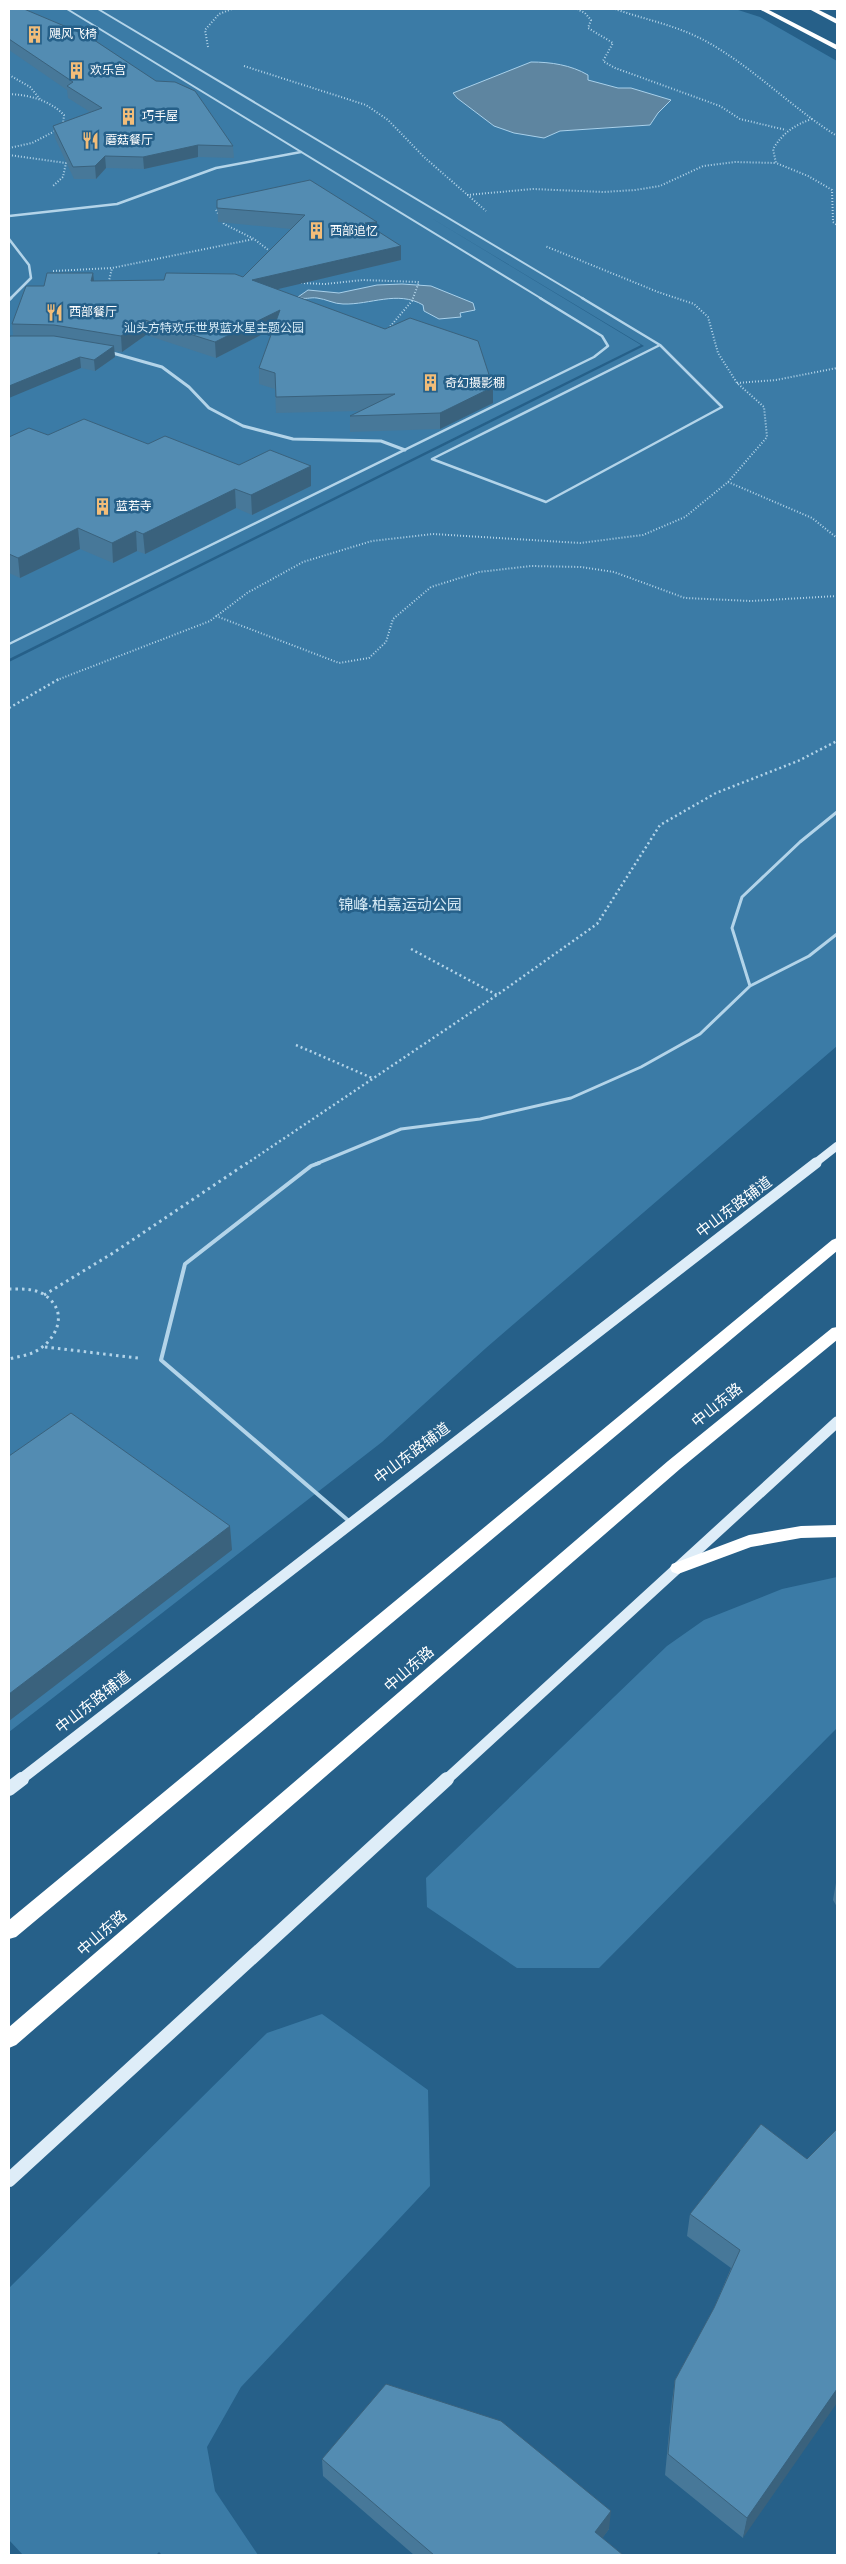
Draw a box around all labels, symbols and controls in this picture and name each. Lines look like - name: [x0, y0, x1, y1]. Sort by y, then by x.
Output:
- building icon: 飓风飞椅: [25, 24, 45, 44]
- place label: 飓风飞椅: [49, 26, 97, 42]
- building icon: 欢乐宫: [66, 60, 86, 80]
- place label: 欢乐宫: [90, 62, 126, 78]
- building icon: 巧手屋: [118, 106, 138, 126]
- place label: 巧手屋: [142, 108, 178, 124]
- restaurant icon: 蘑菇餐厅: [81, 130, 101, 150]
- place label: 蘑菇餐厅: [105, 132, 153, 148]
- building icon: 西部追忆: [306, 221, 326, 241]
- place label: 西部追忆: [330, 223, 378, 239]
- restaurant icon: 西部餐厅: [45, 302, 65, 322]
- place label: 西部餐厅: [69, 304, 117, 320]
- park label: 汕头方特欢乐世界蓝水星主题公园: [124, 320, 304, 336]
- building icon: 奇幻摄影棚: [421, 373, 441, 393]
- place label: 奇幻摄影棚: [445, 375, 505, 391]
- building icon: 蓝若寺: [92, 496, 112, 516]
- place label: 蓝若寺: [116, 498, 152, 514]
- park label: 锦峰·柏嘉运动公园: [338, 895, 462, 915]
- street label: 中山东路辅道: [692, 1172, 776, 1242]
- street label: 中山东路: [687, 1378, 747, 1432]
- street label: 中山东路辅道: [370, 1418, 454, 1488]
- street label: 中山东路: [380, 1642, 438, 1696]
- street label: 中山东路辅道: [51, 1666, 135, 1738]
- street label: 中山东路: [73, 1906, 131, 1960]

